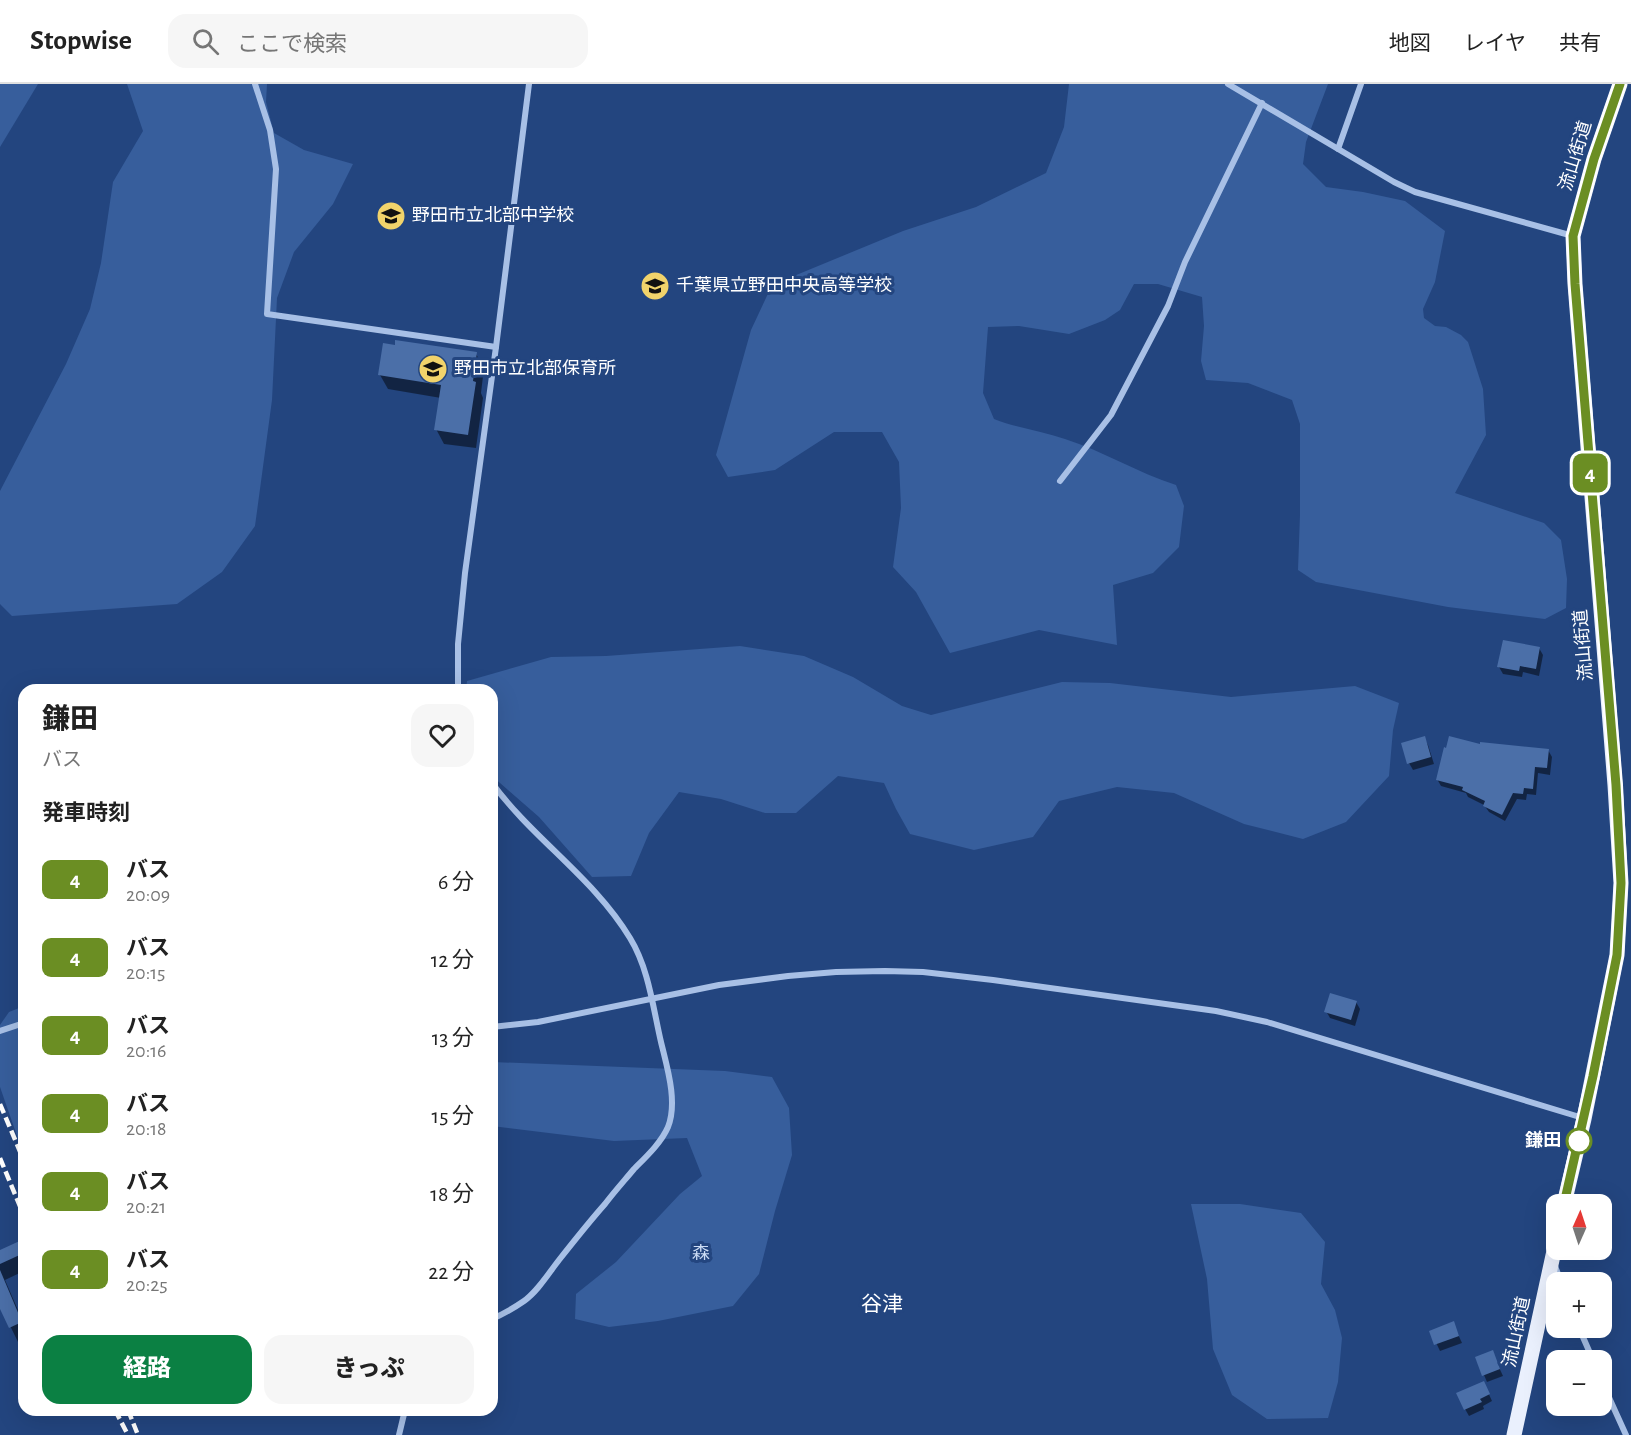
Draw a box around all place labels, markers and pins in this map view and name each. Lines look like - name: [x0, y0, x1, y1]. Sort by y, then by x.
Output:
- school or university icon: 野田市立北部中学校: [375, 200, 407, 232]
- place label: 野田市立北部中学校: [412, 205, 574, 225]
- school or university icon: 千葉県立野田中央高等学校: [639, 270, 671, 302]
- place label: 千葉県立野田中央高等学校: [676, 275, 892, 295]
- school or university icon: 野田市立北部保育所: [417, 353, 449, 385]
- place label: 野田市立北部保育所: [454, 358, 616, 378]
- marker: 鎌田: [1566, 1128, 1592, 1154]
- place label: 鎌田: [1525, 1130, 1561, 1150]

